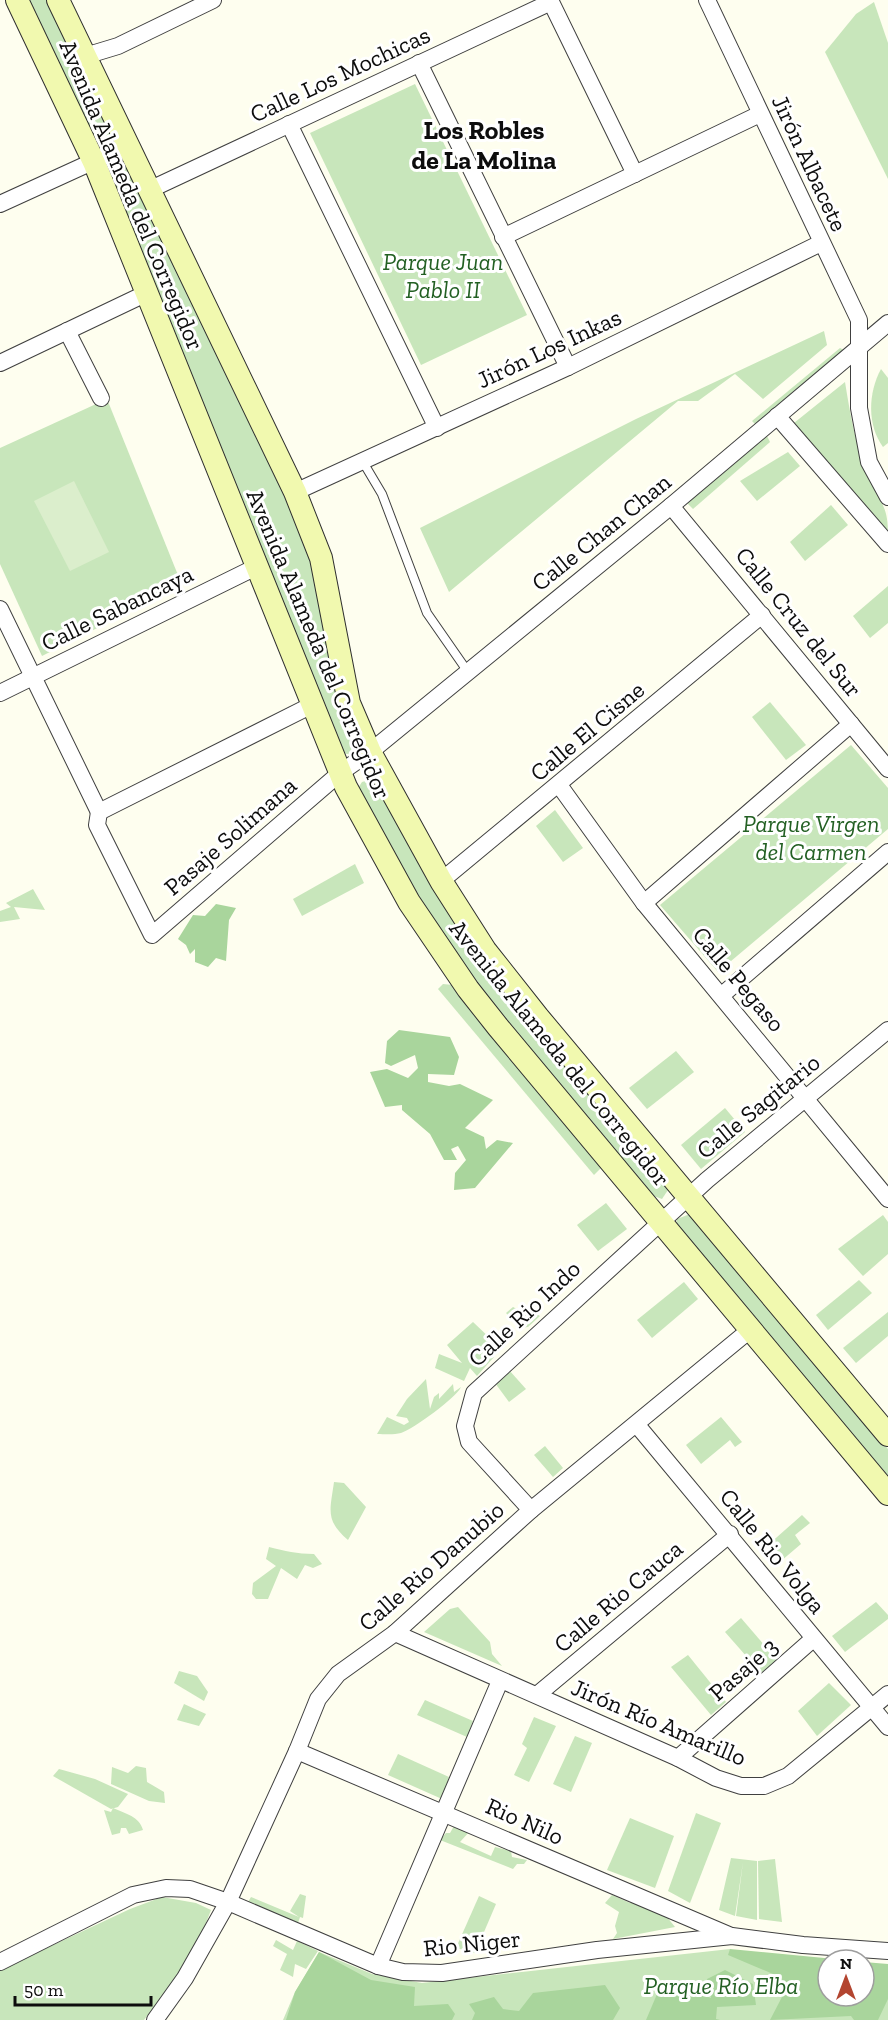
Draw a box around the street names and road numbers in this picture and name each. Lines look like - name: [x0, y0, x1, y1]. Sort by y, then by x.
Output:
- street label: Calle Los Mochicas: [245, 20, 435, 128]
- street label: Avenida Alameda del Corregidor: [53, 36, 211, 354]
- street label: Jirón Albacete: [766, 90, 854, 236]
- street label: Jirón Los Inkas: [472, 302, 626, 394]
- street label: Calle Chan Chan: [526, 467, 677, 597]
- street label: Avenida Alameda del Corregidor: [240, 485, 398, 803]
- street label: Calle Cruz del Sur: [730, 541, 868, 703]
- street label: Calle Sabancaya: [36, 559, 198, 657]
- street label: Calle El Cisne: [524, 675, 650, 787]
- street label: Pasaje Solimana: [158, 770, 302, 901]
- street label: Avenida Alameda del Corregidor: [444, 914, 676, 1192]
- street label: Calle Pegaso: [687, 920, 791, 1038]
- street label: Calle Sagitario: [690, 1047, 826, 1165]
- street label: Calle Rio Indo: [462, 1254, 586, 1372]
- street label: Calle Rio Volga: [714, 1483, 832, 1620]
- street label: Calle Rio Danubio: [352, 1495, 510, 1637]
- street label: Calle Rio Cauca: [548, 1533, 689, 1658]
- street label: Pasaje 3: [703, 1631, 783, 1707]
- street label: Jirón Río Amarillo: [567, 1672, 751, 1772]
- street label: Rio Nilo: [482, 1791, 568, 1851]
- street label: Rio Niger: [422, 1923, 522, 1963]

